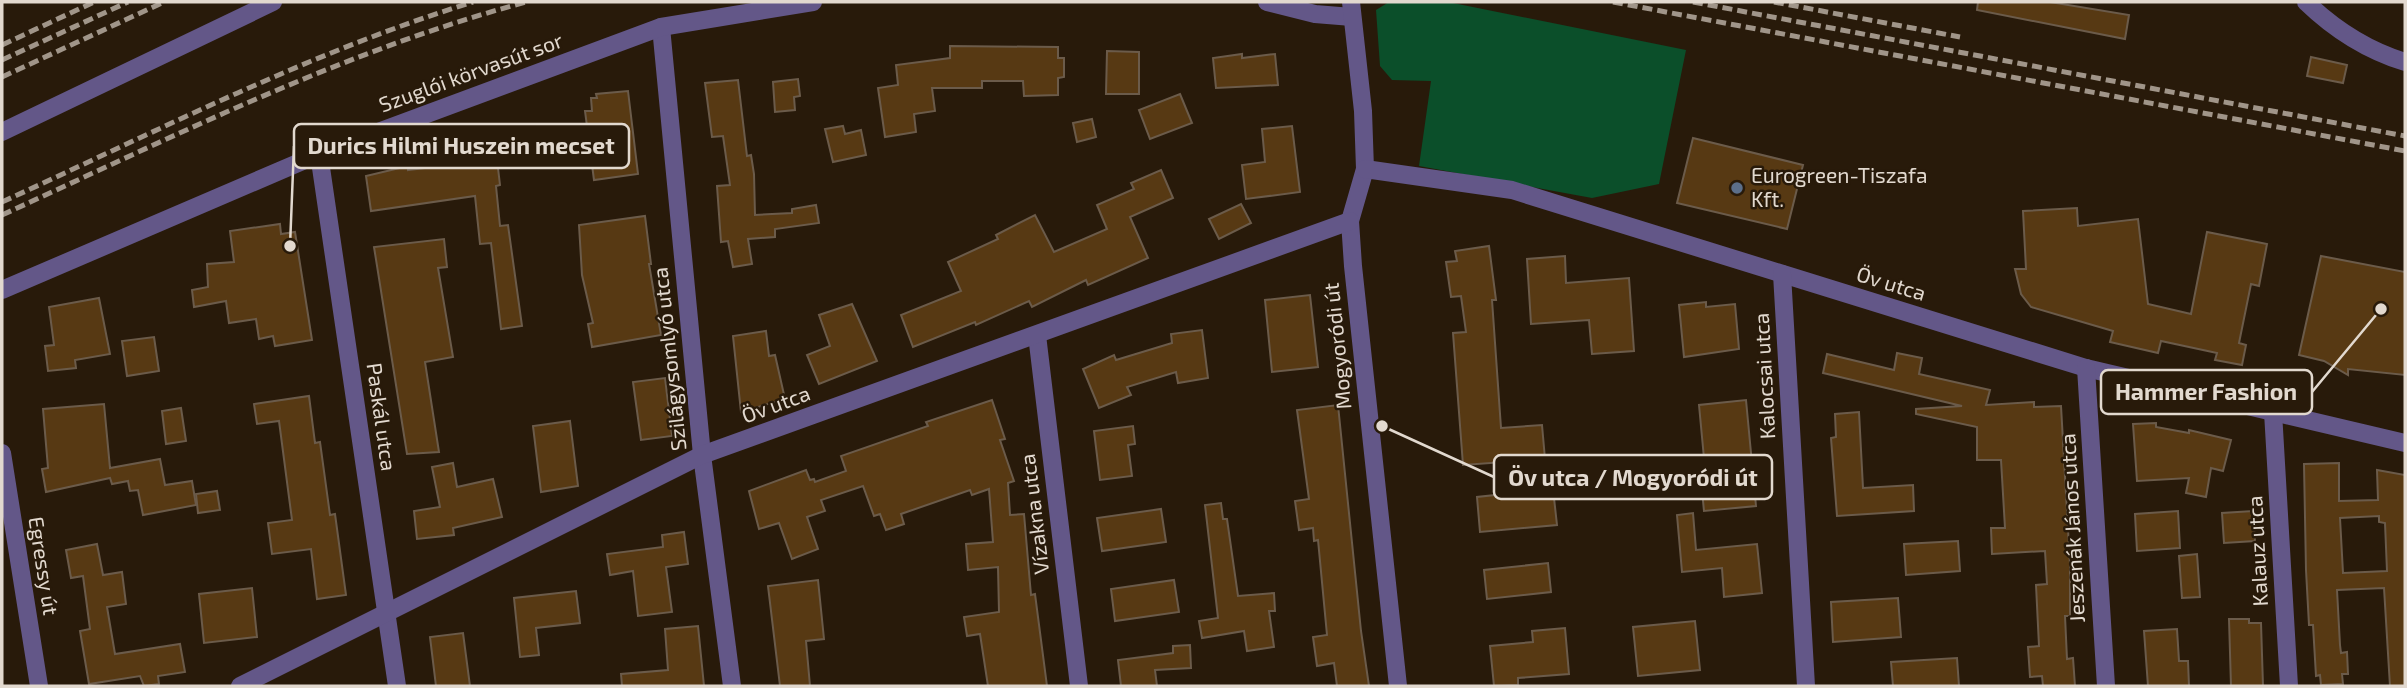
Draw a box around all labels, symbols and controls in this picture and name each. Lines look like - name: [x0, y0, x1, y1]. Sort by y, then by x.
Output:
- street label: Szuglói körvasút sor: [375, 26, 566, 116]
- callout: Durics Hilmi Huszein mecset: [294, 124, 629, 168]
- text: Durics Hilmi Huszein mecset: [307, 131, 615, 159]
- place label: Eurogreen-Tiszafa Kft.: [1751, 162, 1928, 211]
- marker: Eurogreen-Tiszafa Kft.: [1729, 180, 1745, 196]
- street label: Öv utca: [1854, 260, 1929, 305]
- street label: Szilágysomlyó utca: [646, 266, 691, 452]
- street label: Mogyoródi út: [1317, 282, 1356, 411]
- street label: Kalocsai utca: [1748, 312, 1779, 440]
- street label: Paskál utca: [363, 361, 402, 472]
- callout: Hammer Fashion: [2101, 370, 2312, 414]
- text: Hammer Fashion: [2115, 377, 2297, 405]
- street label: Öv utca: [738, 380, 813, 428]
- street label: Jeszenák János utca: [2054, 433, 2089, 623]
- street label: Vízakna utca: [1014, 453, 1053, 576]
- callout: Öv utca / Mogyoródi út: [1494, 455, 1772, 499]
- text: Öv utca / Mogyoródi út: [1508, 463, 1758, 491]
- street label: Kalauz utca: [2241, 495, 2272, 607]
- street label: Egressy út: [24, 515, 65, 617]

